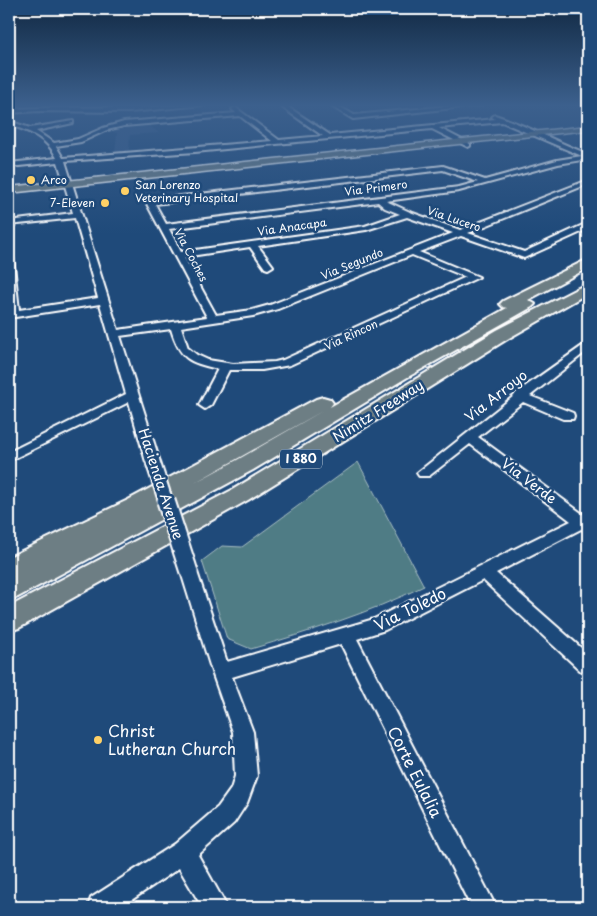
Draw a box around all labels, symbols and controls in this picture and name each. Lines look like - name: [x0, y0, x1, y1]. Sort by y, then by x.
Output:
- place label: Arco: [41, 171, 67, 188]
- marker: Arco: [25, 174, 37, 186]
- street label: Via Primero: [344, 175, 408, 200]
- place label: San Lorenzo Veterinary Hospital: [135, 176, 238, 206]
- marker: San Lorenzo Veterinary Hospital: [119, 185, 131, 197]
- place label: 7-Eleven: [50, 194, 95, 211]
- marker: 7-Eleven: [99, 197, 111, 209]
- street label: Via Lucero: [425, 201, 483, 236]
- street label: Via Anacapa: [256, 213, 328, 240]
- street label: Via Coches: [170, 225, 213, 284]
- street label: Via Segundo: [318, 243, 385, 284]
- street label: Via Rincon: [321, 315, 380, 354]
- street label: Via Arroyo: [460, 364, 532, 427]
- street label: Nimitz Freeway: [328, 374, 427, 447]
- street label: Hacienda Avenue: [134, 426, 189, 542]
- road number: I 880: [280, 449, 322, 468]
- street label: Via Verde: [497, 453, 562, 509]
- street label: Via Toledo: [369, 580, 450, 636]
- place label: Christ Lutheran Church: [108, 718, 236, 760]
- street label: Corte Eulalia: [383, 722, 449, 822]
- marker: Christ Lutheran Church: [92, 734, 104, 746]

